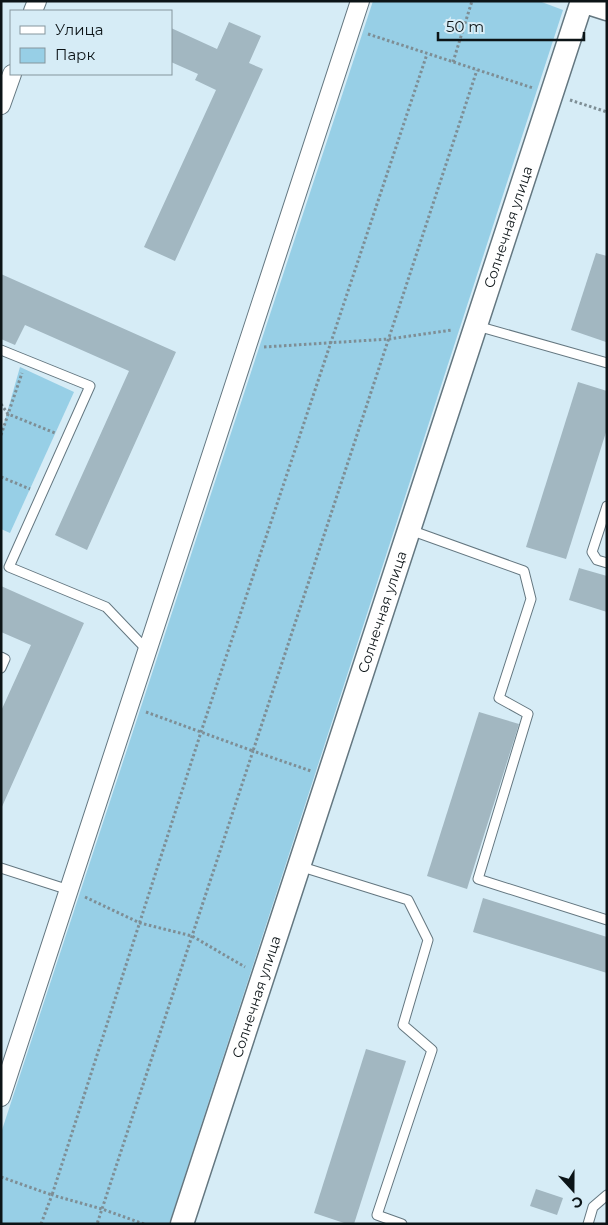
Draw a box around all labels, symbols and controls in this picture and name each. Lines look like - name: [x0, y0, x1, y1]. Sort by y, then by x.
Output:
- legend: [10, 10, 172, 75]
- scale bar: [438, 10, 584, 42]
- text: 50 m: [446, 17, 484, 36]
- text: Улица: [55, 20, 103, 39]
- text: Парк: [55, 45, 95, 64]
- street label: Солнечная улица: [480, 164, 536, 290]
- street label: Солнечная улица: [354, 549, 411, 675]
- street label: Солнечная улица: [228, 933, 285, 1060]
- north arrow: [548, 1165, 598, 1215]
- text: С: [570, 1192, 586, 1212]

